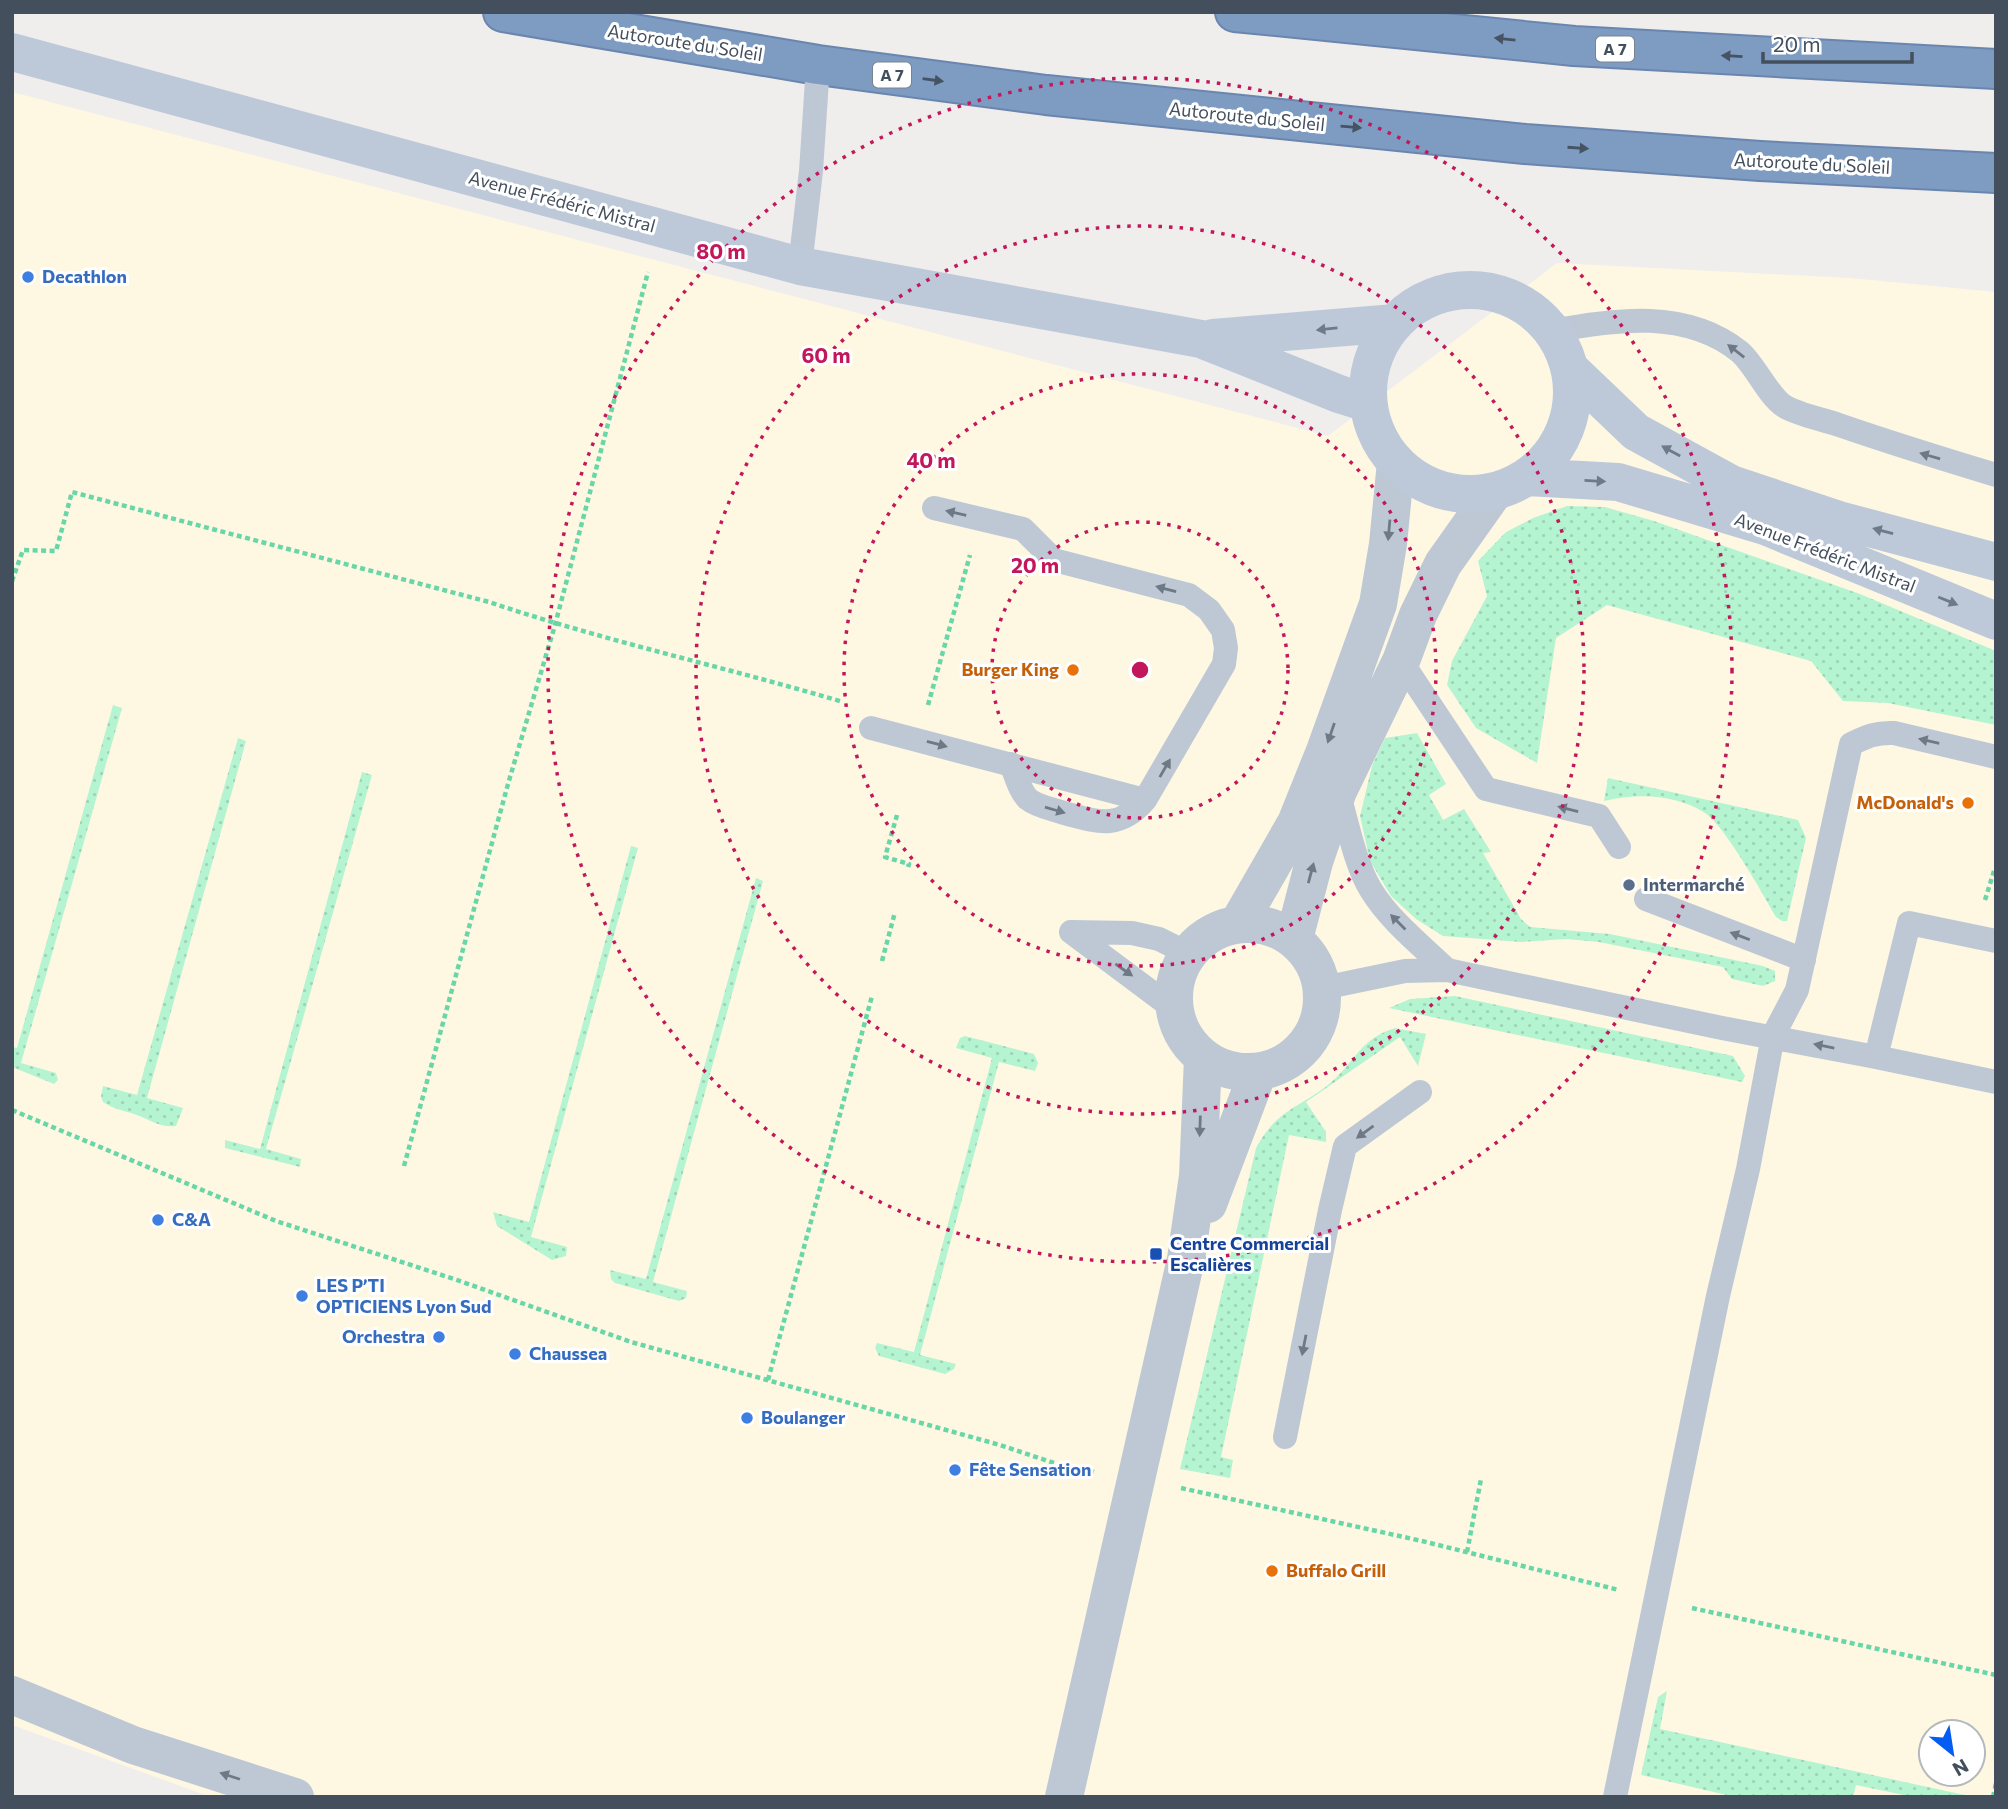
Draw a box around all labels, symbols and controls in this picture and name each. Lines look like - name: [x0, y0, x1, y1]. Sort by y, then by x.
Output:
- street label: Autoroute du Soleil: [606, 19, 764, 65]
- scale bar: [1763, 21, 1912, 65]
- text: 20 m: [1773, 31, 1821, 56]
- one-way arrow: [1494, 34, 1516, 45]
- road number: A 7: [1596, 36, 1634, 61]
- one-way arrow: [1721, 50, 1743, 61]
- road number: A 7: [873, 62, 911, 88]
- one-way arrow: [923, 75, 945, 86]
- street label: Autoroute du Soleil: [1168, 97, 1326, 135]
- one-way arrow: [1340, 122, 1362, 133]
- one-way arrow: [1567, 143, 1589, 154]
- street label: Autoroute du Soleil: [1733, 148, 1891, 178]
- street label: Avenue Frédéric Mistral: [467, 166, 658, 237]
- text: 80 m: [696, 238, 746, 263]
- place label: Decathlon: [42, 265, 127, 287]
- marker: Decathlon: [20, 269, 36, 285]
- one-way arrow: [1316, 324, 1338, 335]
- text: 60 m: [801, 342, 851, 367]
- one-way arrow: [1728, 344, 1746, 359]
- one-way arrow: [1661, 445, 1681, 457]
- text: 40 m: [906, 447, 956, 472]
- one-way arrow: [1919, 450, 1940, 460]
- one-way arrow: [1584, 475, 1606, 486]
- street label: Avenue Frédéric Mistral: [1732, 507, 1919, 597]
- one-way arrow: [945, 508, 967, 519]
- one-way arrow: [1383, 519, 1394, 541]
- one-way arrow: [1872, 526, 1893, 536]
- text: 20 m: [1011, 552, 1059, 577]
- one-way arrow: [1155, 583, 1177, 594]
- one-way arrow: [1938, 596, 1959, 607]
- place label: Burger King: [961, 658, 1059, 680]
- centre of rings: [1128, 658, 1152, 682]
- marker: Burger King: [1065, 662, 1081, 678]
- one-way arrow: [1325, 723, 1336, 744]
- one-way arrow: [1918, 736, 1940, 747]
- one-way arrow: [927, 739, 949, 750]
- one-way arrow: [1158, 759, 1171, 778]
- place label: McDonald's: [1856, 791, 1954, 813]
- marker: McDonald's: [1960, 795, 1976, 811]
- one-way arrow: [1557, 803, 1579, 814]
- one-way arrow: [1045, 805, 1066, 815]
- one-way arrow: [1307, 862, 1317, 883]
- place label: Intermarché: [1643, 873, 1745, 895]
- marker: Intermarché: [1621, 877, 1637, 893]
- one-way arrow: [1390, 915, 1407, 931]
- one-way arrow: [1730, 930, 1751, 941]
- one-way arrow: [1115, 963, 1133, 977]
- one-way arrow: [1813, 1041, 1835, 1052]
- one-way arrow: [1195, 1115, 1206, 1137]
- one-way arrow: [1356, 1125, 1374, 1139]
- place label: C&A: [172, 1208, 211, 1230]
- marker: C&A: [150, 1212, 166, 1228]
- place label: Centre Commercial Escalières: [1170, 1232, 1329, 1275]
- marker: Centre Commercial Escalières: [1148, 1246, 1164, 1262]
- place label: LES P’TI OPTICIENS Lyon Sud: [316, 1274, 492, 1317]
- marker: LES P’TI OPTICIENS Lyon Sud: [294, 1288, 310, 1304]
- place label: Orchestra: [342, 1325, 425, 1347]
- marker: Orchestra: [431, 1329, 447, 1345]
- one-way arrow: [1298, 1334, 1309, 1356]
- place label: Chaussea: [529, 1342, 607, 1364]
- marker: Chaussea: [507, 1346, 523, 1362]
- place label: Boulanger: [761, 1406, 846, 1428]
- marker: Boulanger: [739, 1410, 755, 1426]
- place label: Fête Sensation: [969, 1458, 1091, 1480]
- marker: Fête Sensation: [947, 1462, 963, 1478]
- place label: Buffalo Grill: [1286, 1559, 1386, 1581]
- marker: Buffalo Grill: [1264, 1563, 1280, 1579]
- north arrow: [1917, 1718, 1987, 1788]
- text: N: [1949, 1755, 1973, 1782]
- one-way arrow: [219, 1770, 240, 1781]

